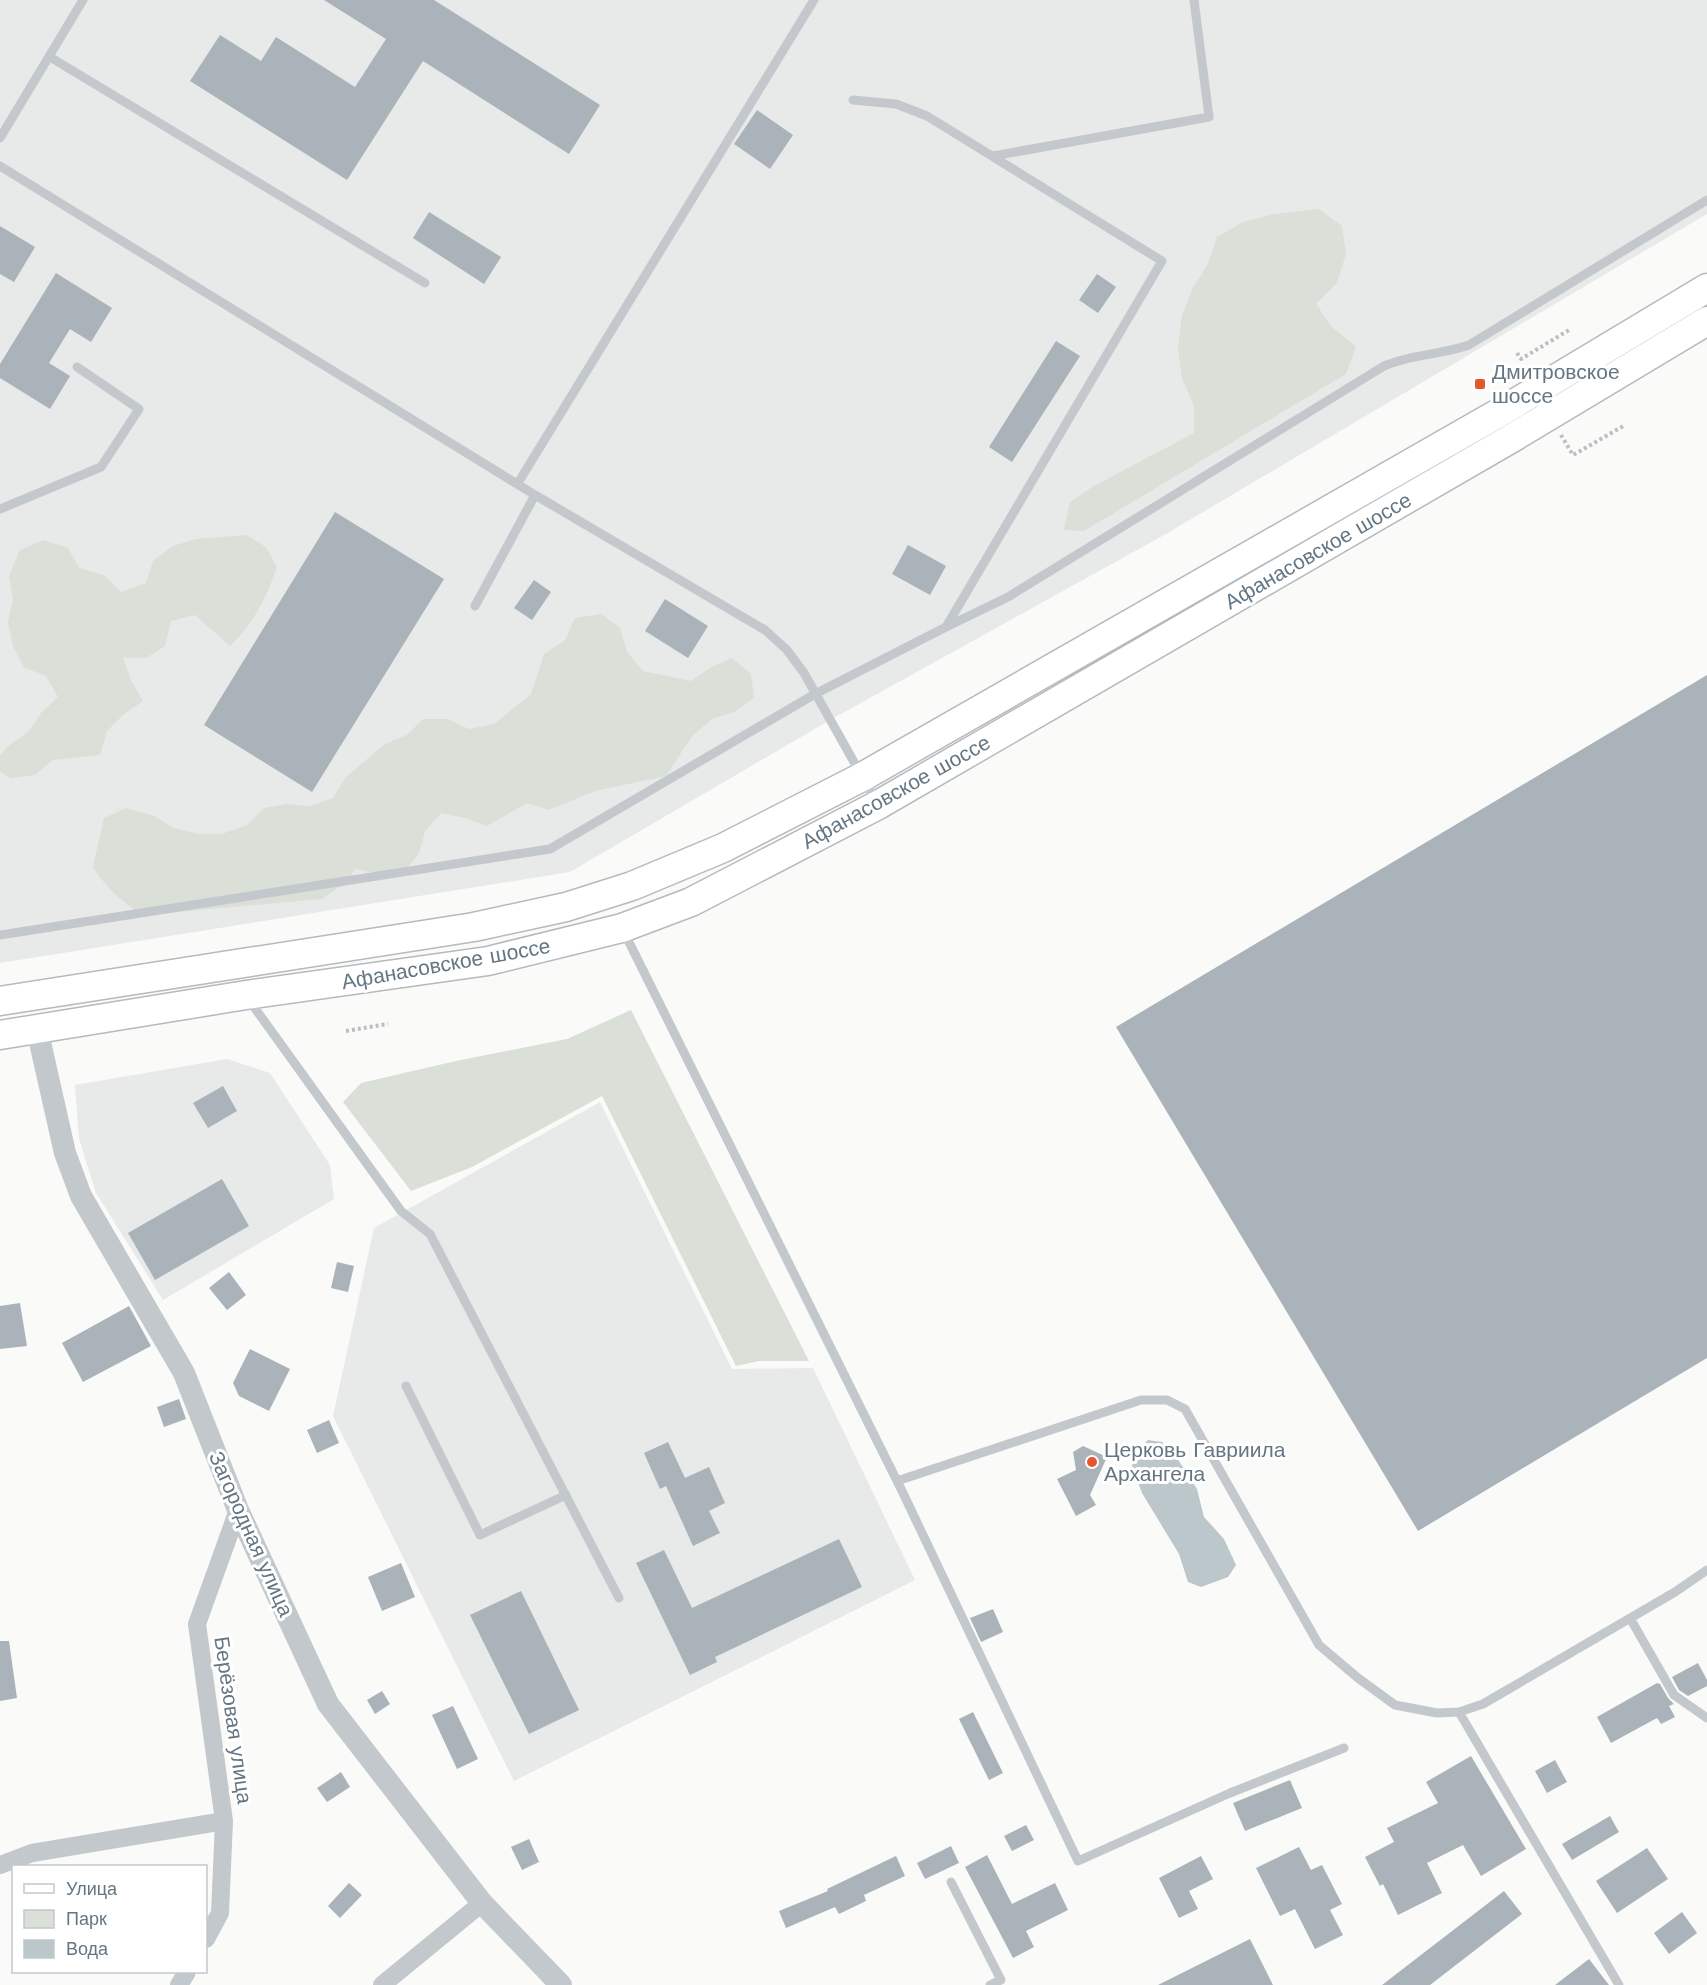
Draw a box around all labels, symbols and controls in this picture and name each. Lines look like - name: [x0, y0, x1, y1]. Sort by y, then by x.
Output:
- place label: Дмитровское шоссе: [1492, 359, 1620, 408]
- marker: Дмитровское шоссе: [1473, 377, 1487, 391]
- street label: Афанасовское шоссе: [1220, 487, 1416, 614]
- street label: Афанасовское шоссе: [797, 729, 994, 854]
- street label: Афанасовское шоссе: [340, 933, 552, 994]
- place label: Церковь Гавриила Архангела: [1104, 1437, 1286, 1486]
- street label: Загородная улица: [204, 1447, 299, 1620]
- marker: Церковь Гавриила Архангела: [1085, 1455, 1099, 1469]
- street label: Берёзовая улица: [209, 1635, 258, 1806]
- legend: [12, 1865, 207, 1973]
- text: Улица: [66, 1878, 118, 1899]
- text: Парк: [66, 1908, 107, 1929]
- text: Вода: [66, 1938, 109, 1959]

